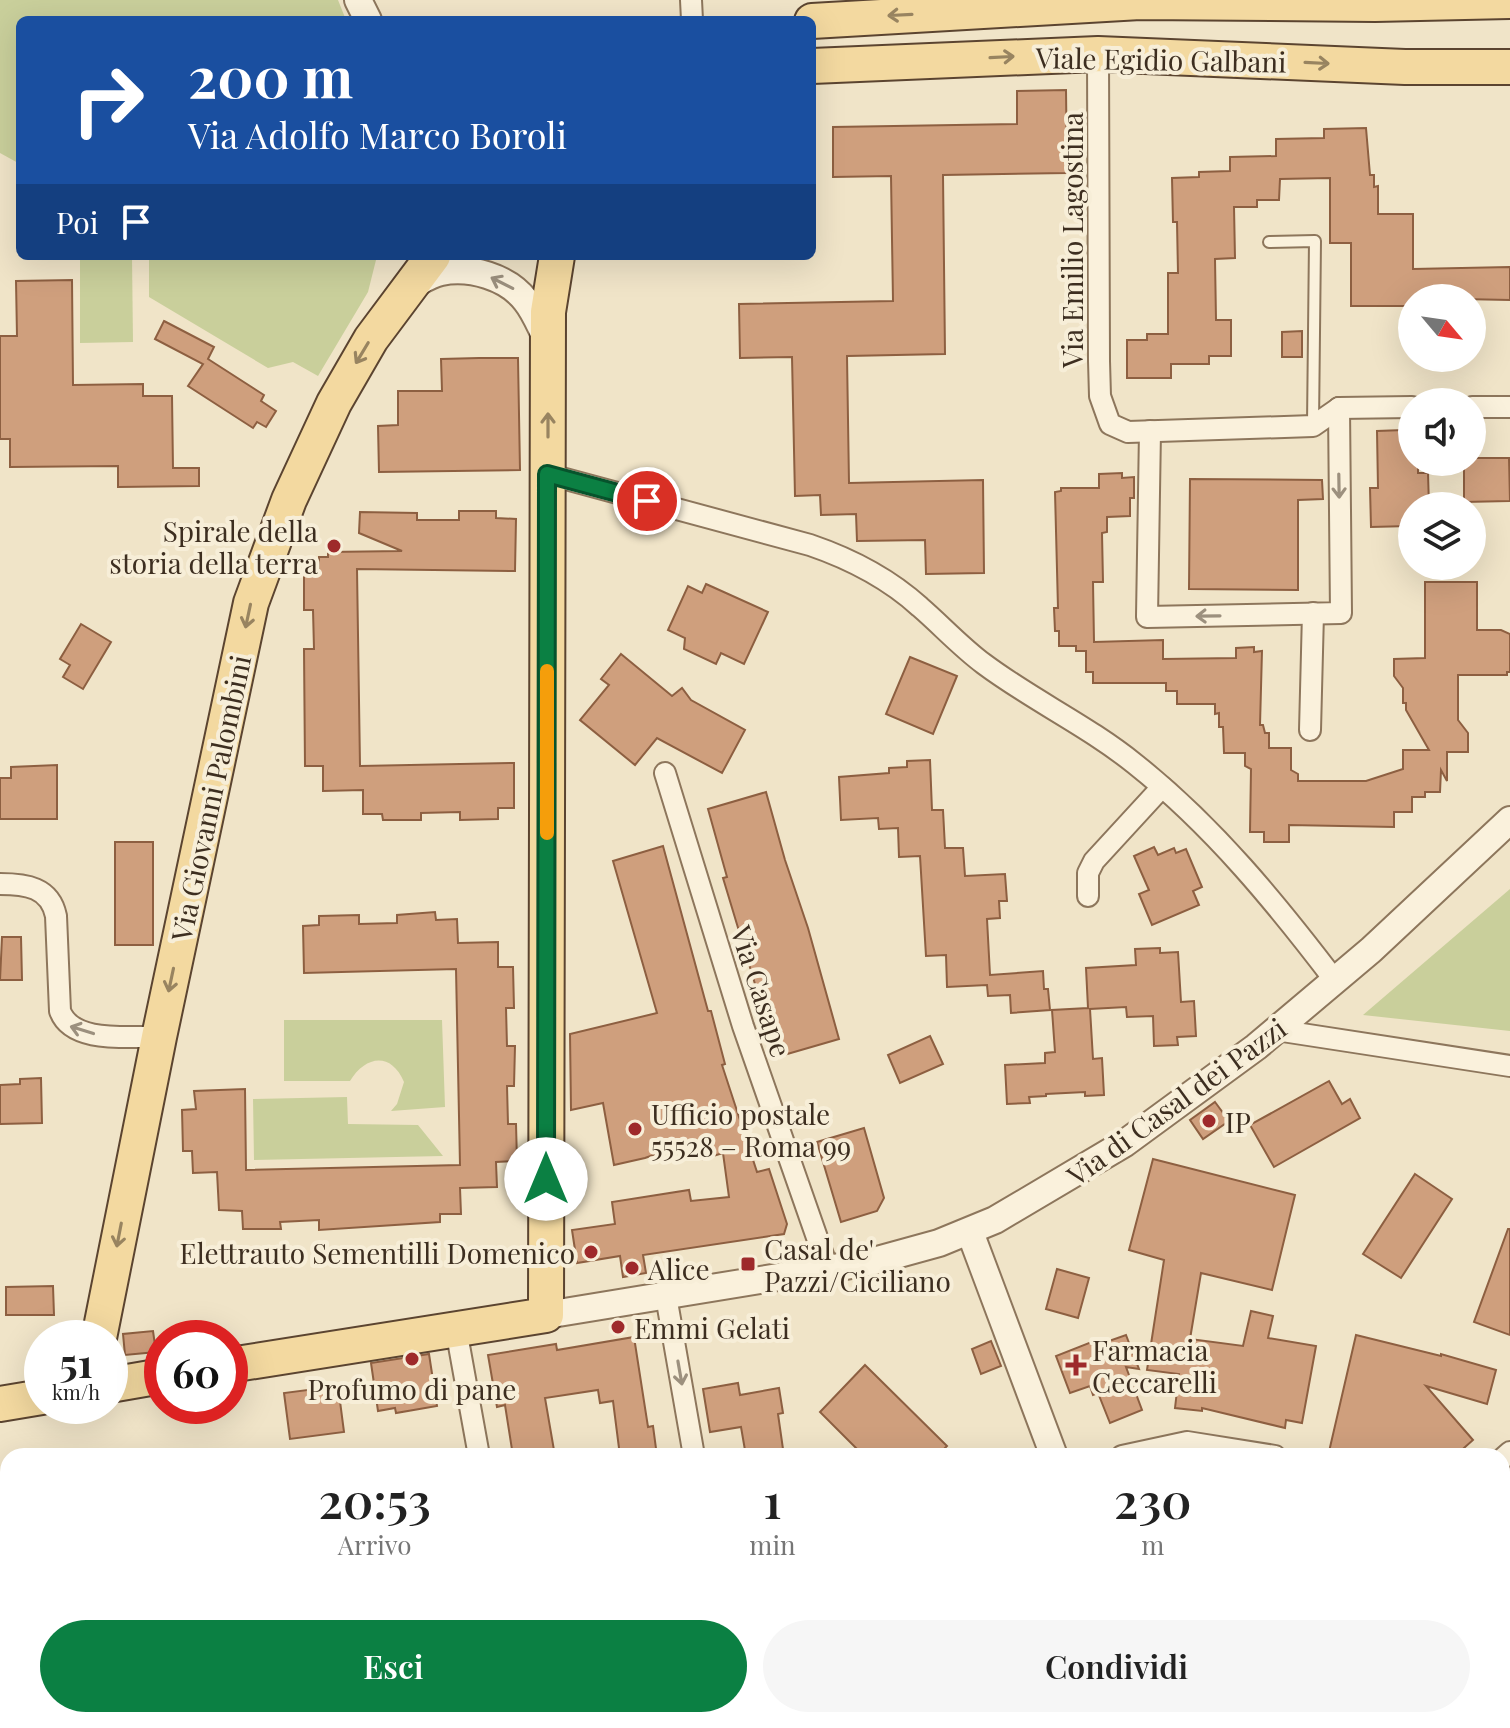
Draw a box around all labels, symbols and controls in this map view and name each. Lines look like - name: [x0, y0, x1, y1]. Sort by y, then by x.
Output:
- one-way arrow: [887, 8, 914, 23]
- text: 200 m: [188, 38, 353, 113]
- street label: Viale Egidio Galbani: [1034, 38, 1287, 80]
- icon: right: [56, 48, 160, 152]
- one-way arrow: [988, 49, 1015, 64]
- one-way arrow: [1303, 56, 1330, 71]
- text: Via Adolfo Marco Boroli: [188, 110, 567, 158]
- street label: Via Emilio Lagostina: [1053, 112, 1090, 369]
- icon: arrive: [114, 200, 158, 244]
- text: Poi: [56, 202, 98, 242]
- one-way arrow: [491, 274, 514, 290]
- north arrow: [1398, 284, 1486, 372]
- map controls: [1398, 284, 1486, 580]
- one-way arrow: [354, 341, 370, 364]
- button: sound: [1398, 388, 1486, 476]
- one-way arrow: [540, 412, 556, 439]
- pin: [613, 467, 681, 535]
- one-way arrow: [1332, 472, 1347, 499]
- icon: arrive: [625, 479, 669, 523]
- button: layers: [1398, 492, 1486, 580]
- place label: Spirale della storia della terra: [109, 512, 318, 581]
- marker: Spirale della storia della terra: [325, 537, 343, 555]
- one-way arrow: [240, 603, 255, 629]
- one-way arrow: [1195, 608, 1222, 623]
- street label: Via Giovanni Palombini: [161, 651, 258, 945]
- street label: Via Casape: [723, 920, 801, 1061]
- one-way arrow: [163, 967, 178, 992]
- street label: Via di Casal dei Pazzi: [1058, 1009, 1293, 1194]
- one-way arrow: [70, 1022, 95, 1036]
- place label: Ufficio postale 55528 – Roma 99: [651, 1095, 851, 1164]
- place label: IP: [1225, 1103, 1251, 1140]
- marker: IP: [1200, 1112, 1218, 1130]
- marker: Ufficio postale 55528 – Roma 99: [626, 1120, 644, 1138]
- position arrow: [504, 1137, 588, 1221]
- one-way arrow: [111, 1222, 126, 1247]
- place label: Casal de' Pazzi/Ciciliano: [764, 1230, 951, 1299]
- place label: Elettrauto Sementilli Domenico: [180, 1234, 575, 1271]
- marker: Elettrauto Sementilli Domenico: [582, 1243, 600, 1261]
- place label: Alice: [647, 1250, 710, 1287]
- marker: Casal de' Pazzi/Ciciliano: [739, 1255, 757, 1273]
- marker: Alice: [623, 1259, 641, 1277]
- place label: Emmi Gelati: [634, 1309, 790, 1346]
- marker: Emmi Gelati: [609, 1318, 627, 1336]
- speed limit sign: 60: [144, 1320, 248, 1424]
- place label: Farmacia Ceccarelli: [1092, 1331, 1217, 1400]
- text: 51: [59, 1335, 93, 1388]
- marker: Profumo di pane: [403, 1350, 421, 1368]
- marker: Farmacia Ceccarelli: [1067, 1356, 1085, 1374]
- one-way arrow: [673, 1360, 688, 1385]
- place label: Profumo di pane: [308, 1370, 516, 1407]
- text: km/h: [52, 1378, 100, 1405]
- text: 20:53: [318, 1467, 431, 1531]
- text: 1: [763, 1467, 782, 1531]
- text: 230: [1114, 1467, 1192, 1531]
- text: Arrivo: [338, 1527, 412, 1562]
- text: min: [749, 1527, 796, 1562]
- text: m: [1141, 1527, 1164, 1562]
- button: Esci: [40, 1620, 747, 1712]
- button: Condividi: [763, 1620, 1470, 1712]

